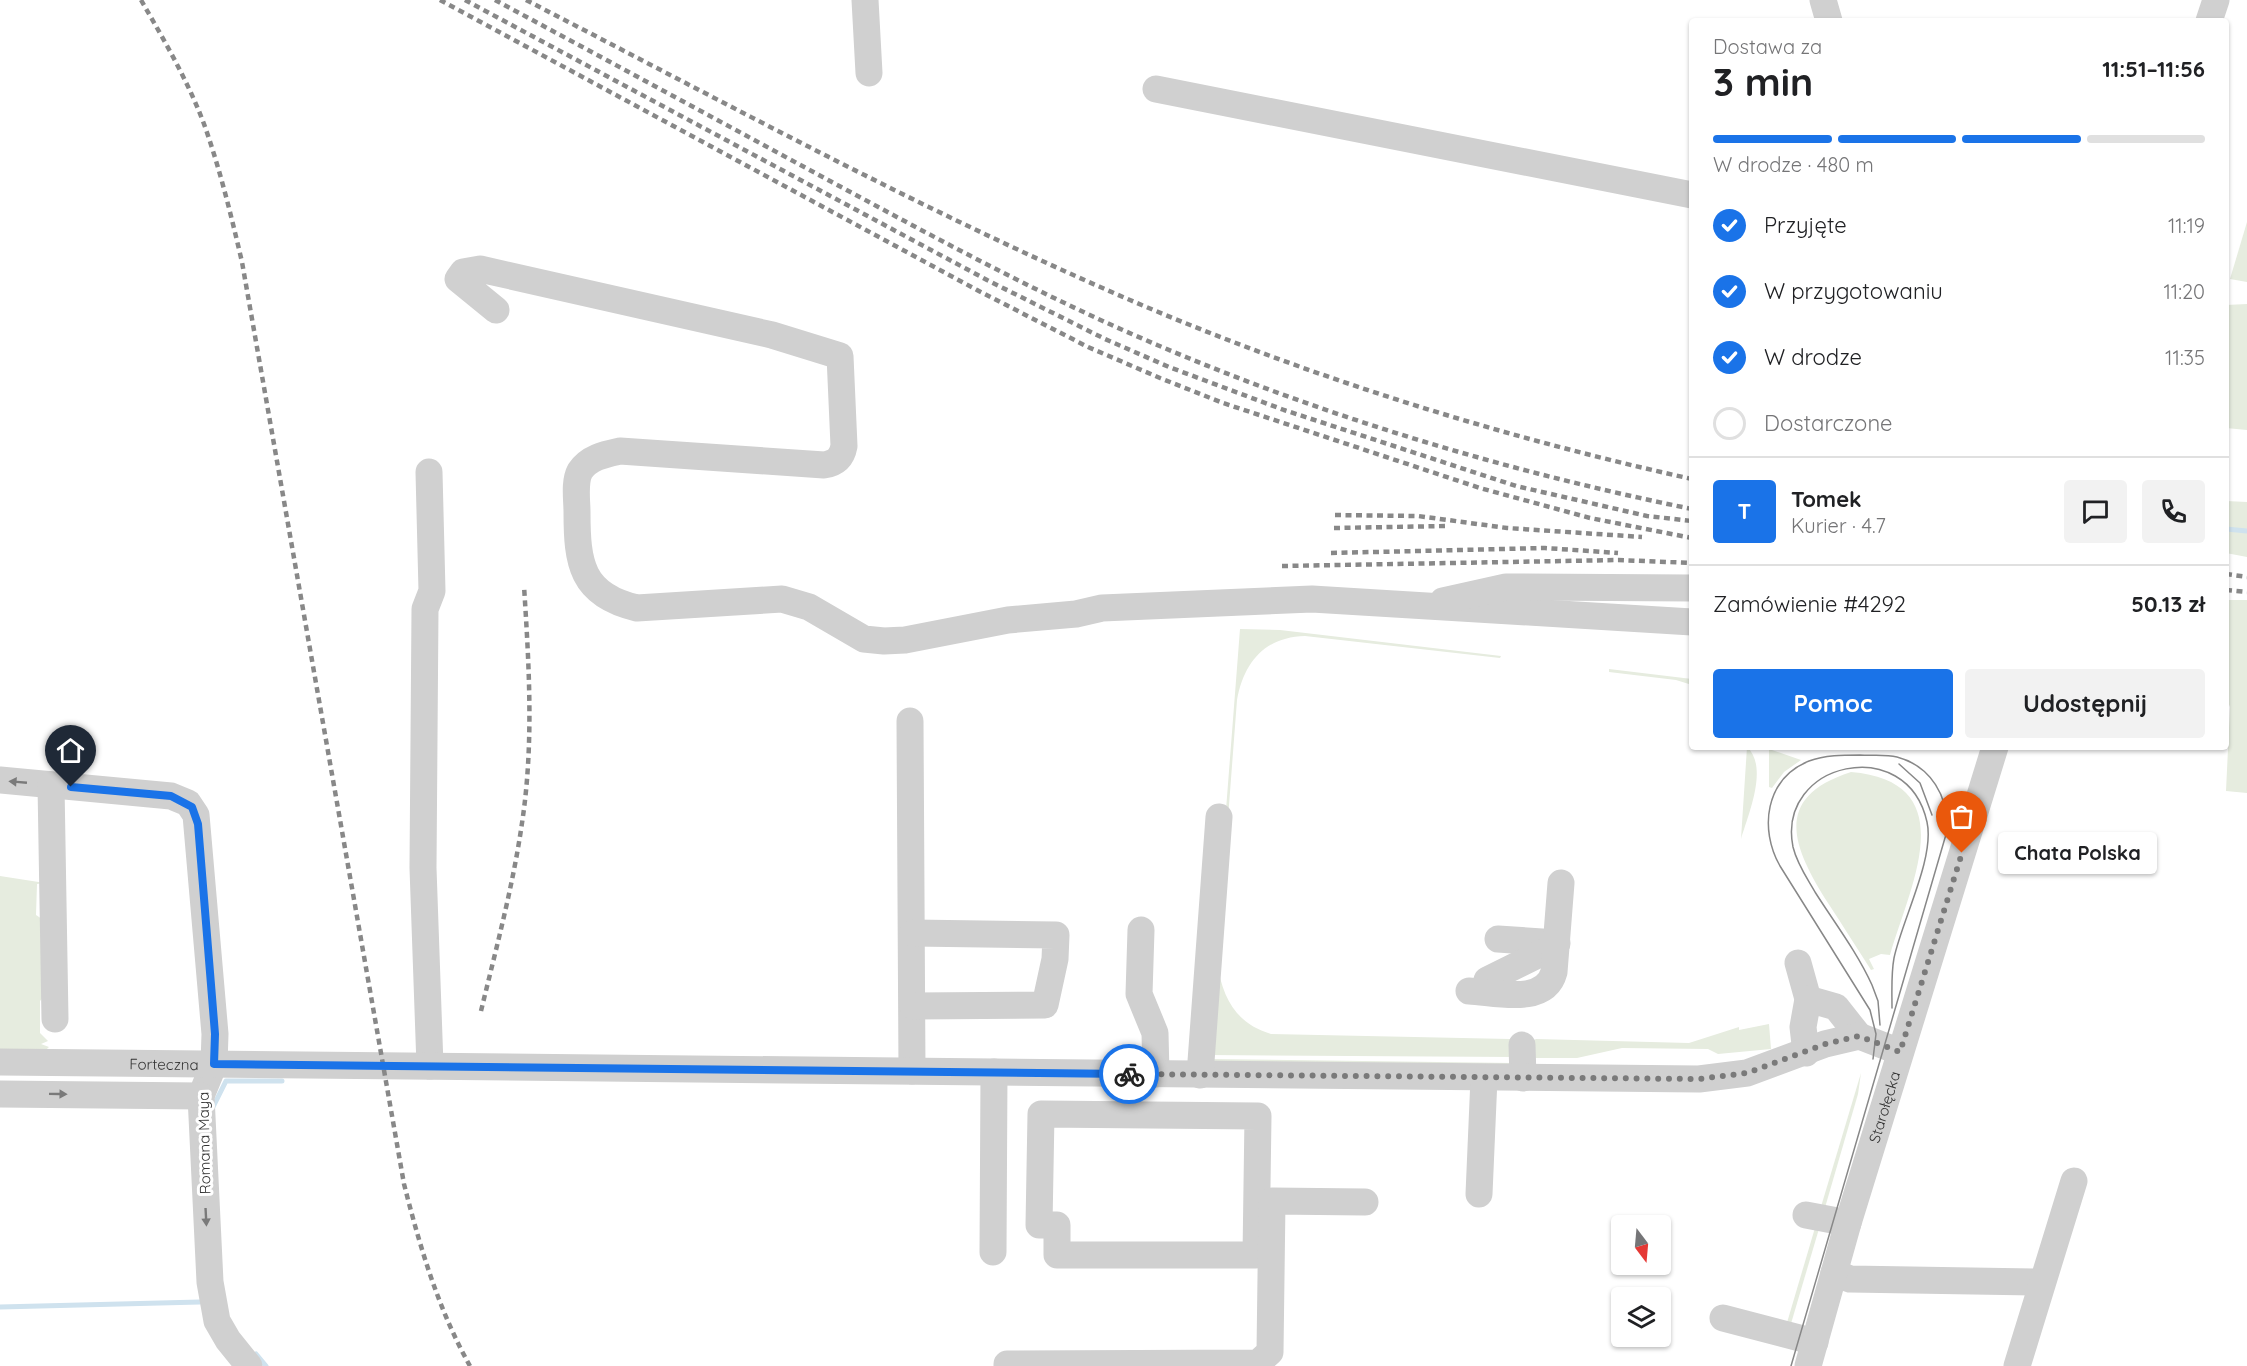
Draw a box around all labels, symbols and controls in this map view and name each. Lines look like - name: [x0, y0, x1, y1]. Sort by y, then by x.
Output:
- text: Dostawa za: [1713, 34, 1822, 59]
- text: 11:51–11:56: [2102, 55, 2205, 83]
- text: 3 min: [1713, 57, 1813, 106]
- text: W drodze · 480 m: [1713, 152, 1874, 177]
- icon: check: [1713, 209, 1746, 242]
- text: Przyjęte: [1764, 211, 1847, 239]
- text: 11:19: [2168, 213, 2205, 238]
- icon: check: [1713, 275, 1746, 308]
- text: W przygotowaniu: [1764, 277, 1943, 305]
- text: 11:20: [2163, 279, 2205, 304]
- icon: check: [1713, 341, 1746, 374]
- text: W drodze: [1764, 343, 1862, 371]
- text: 11:35: [2165, 345, 2205, 370]
- text: Dostarczone: [1764, 409, 1893, 437]
- button: chat: [2064, 480, 2127, 543]
- button: phone: [2142, 480, 2205, 543]
- text: Tomek: [1791, 485, 1862, 513]
- text: T: [1738, 497, 1751, 525]
- text: Kurier · 4.7: [1791, 513, 1886, 538]
- text: Zamówienie #4292: [1713, 590, 1906, 618]
- text: 50.13 zł: [2131, 590, 2205, 618]
- button: Pomoc: [1713, 669, 1953, 738]
- button: Udostępnij: [1965, 669, 2205, 738]
- pin: [45, 725, 96, 787]
- icon: home: [54, 734, 87, 767]
- one-way arrow: [9, 777, 28, 787]
- pin: [1936, 791, 1987, 853]
- icon: bag: [1945, 800, 1978, 833]
- callout: Chata Polska: [1998, 832, 2157, 874]
- text: Chata Polska: [2014, 840, 2141, 865]
- courier: [1099, 1044, 1159, 1104]
- street label: Forteczna: [129, 1054, 199, 1073]
- icon: bike: [1113, 1058, 1146, 1091]
- street label: Starołęcka: [1864, 1069, 1904, 1145]
- one-way arrow: [49, 1089, 68, 1099]
- street label: Romana Maya: [194, 1091, 214, 1195]
- one-way arrow: [201, 1208, 211, 1227]
- north arrow: [1611, 1215, 1671, 1275]
- map controls: [1611, 1215, 1671, 1347]
- button: layers: [1611, 1287, 1671, 1347]

